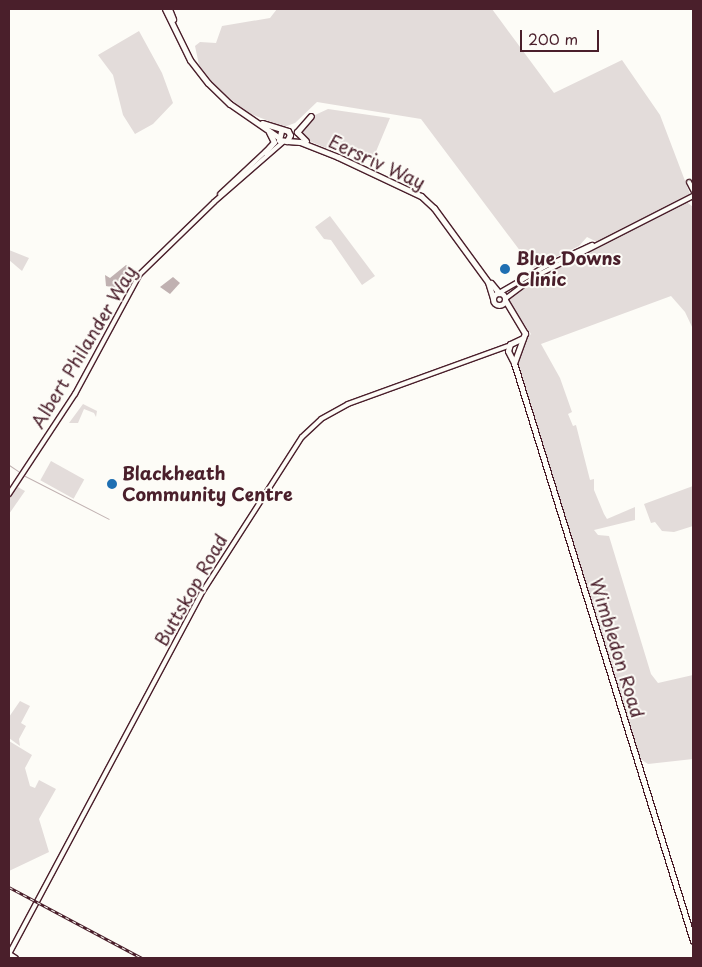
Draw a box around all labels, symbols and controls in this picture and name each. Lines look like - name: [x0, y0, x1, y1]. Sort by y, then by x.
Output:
- scale bar: [522, 20, 601, 52]
- text: 200 m: [528, 27, 578, 50]
- street label: Eersriv Way: [326, 130, 428, 194]
- place label: Blue Downs Clinic: [516, 248, 622, 290]
- street label: Albert Philander Way: [26, 261, 142, 433]
- marker: Blue Downs Clinic: [498, 262, 512, 276]
- place label: Blackheath Community Centre: [122, 463, 294, 506]
- marker: Blackheath Community Centre: [106, 478, 118, 490]
- street label: Buttskop Road: [150, 530, 232, 650]
- street label: Wimbledon Road: [585, 575, 649, 721]

